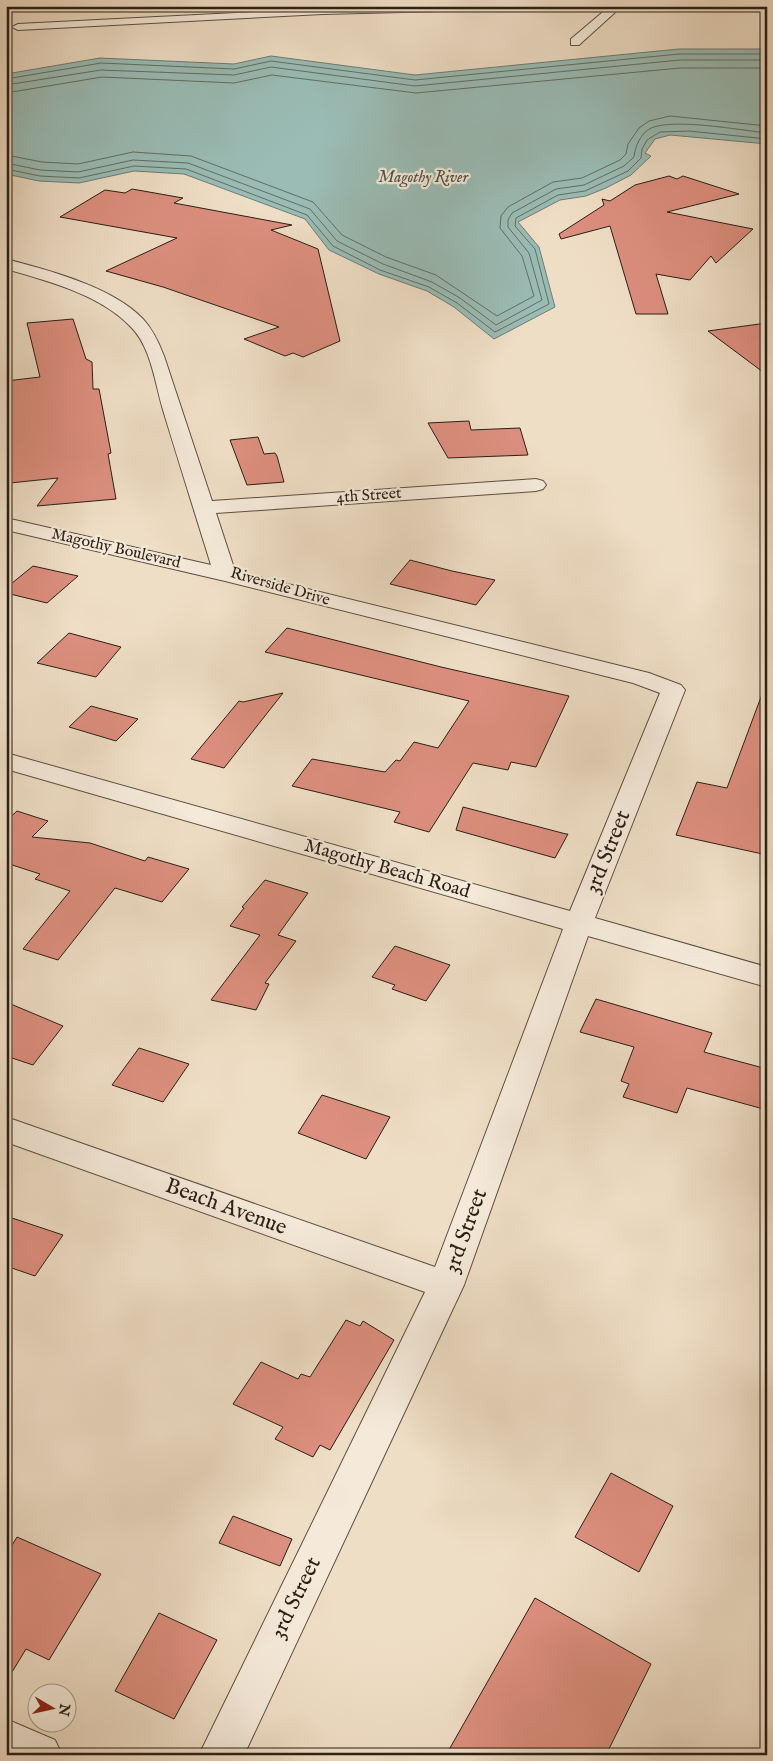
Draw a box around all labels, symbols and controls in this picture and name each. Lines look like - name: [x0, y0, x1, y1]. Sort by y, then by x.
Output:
- water label: Magothy River: [378, 168, 469, 188]
- street label: 4th Street: [336, 484, 403, 508]
- street label: Magothy Boulevard: [50, 524, 183, 574]
- street label: Riverside Drive: [228, 563, 332, 611]
- street label: 3rd Street: [579, 806, 638, 898]
- street label: Magothy Beach Road: [301, 834, 473, 904]
- street label: Beach Avenue: [161, 1172, 291, 1242]
- street label: 3rd Street: [438, 1185, 494, 1277]
- street label: 3rd Street: [264, 1552, 328, 1643]
- north arrow: [28, 1684, 78, 1734]
- text: N: [54, 1701, 74, 1717]

